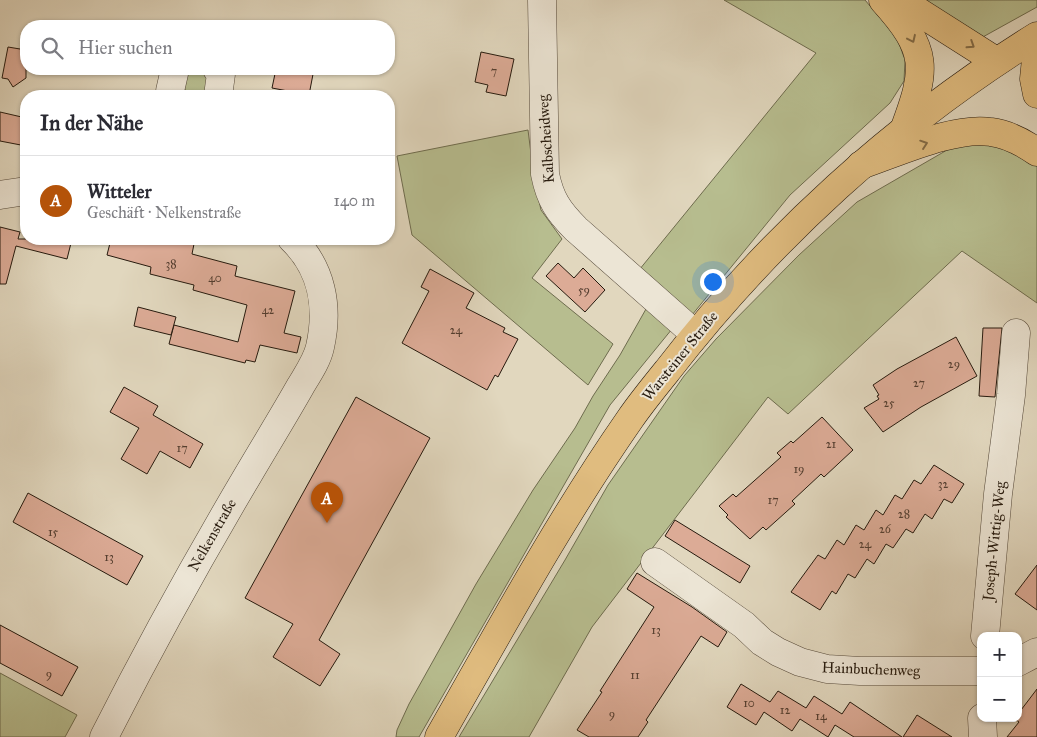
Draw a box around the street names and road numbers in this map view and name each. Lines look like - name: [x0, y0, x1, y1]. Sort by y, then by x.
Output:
- street label: Kalbscheidweg: [534, 93, 558, 184]
- street label: Warsteiner Straße: [638, 308, 722, 404]
- street label: Joseph-Wittig-Weg: [979, 479, 1010, 604]
- street label: Nelkenstraße: [184, 496, 240, 574]
- street label: Hainbuchenweg: [821, 658, 922, 680]

